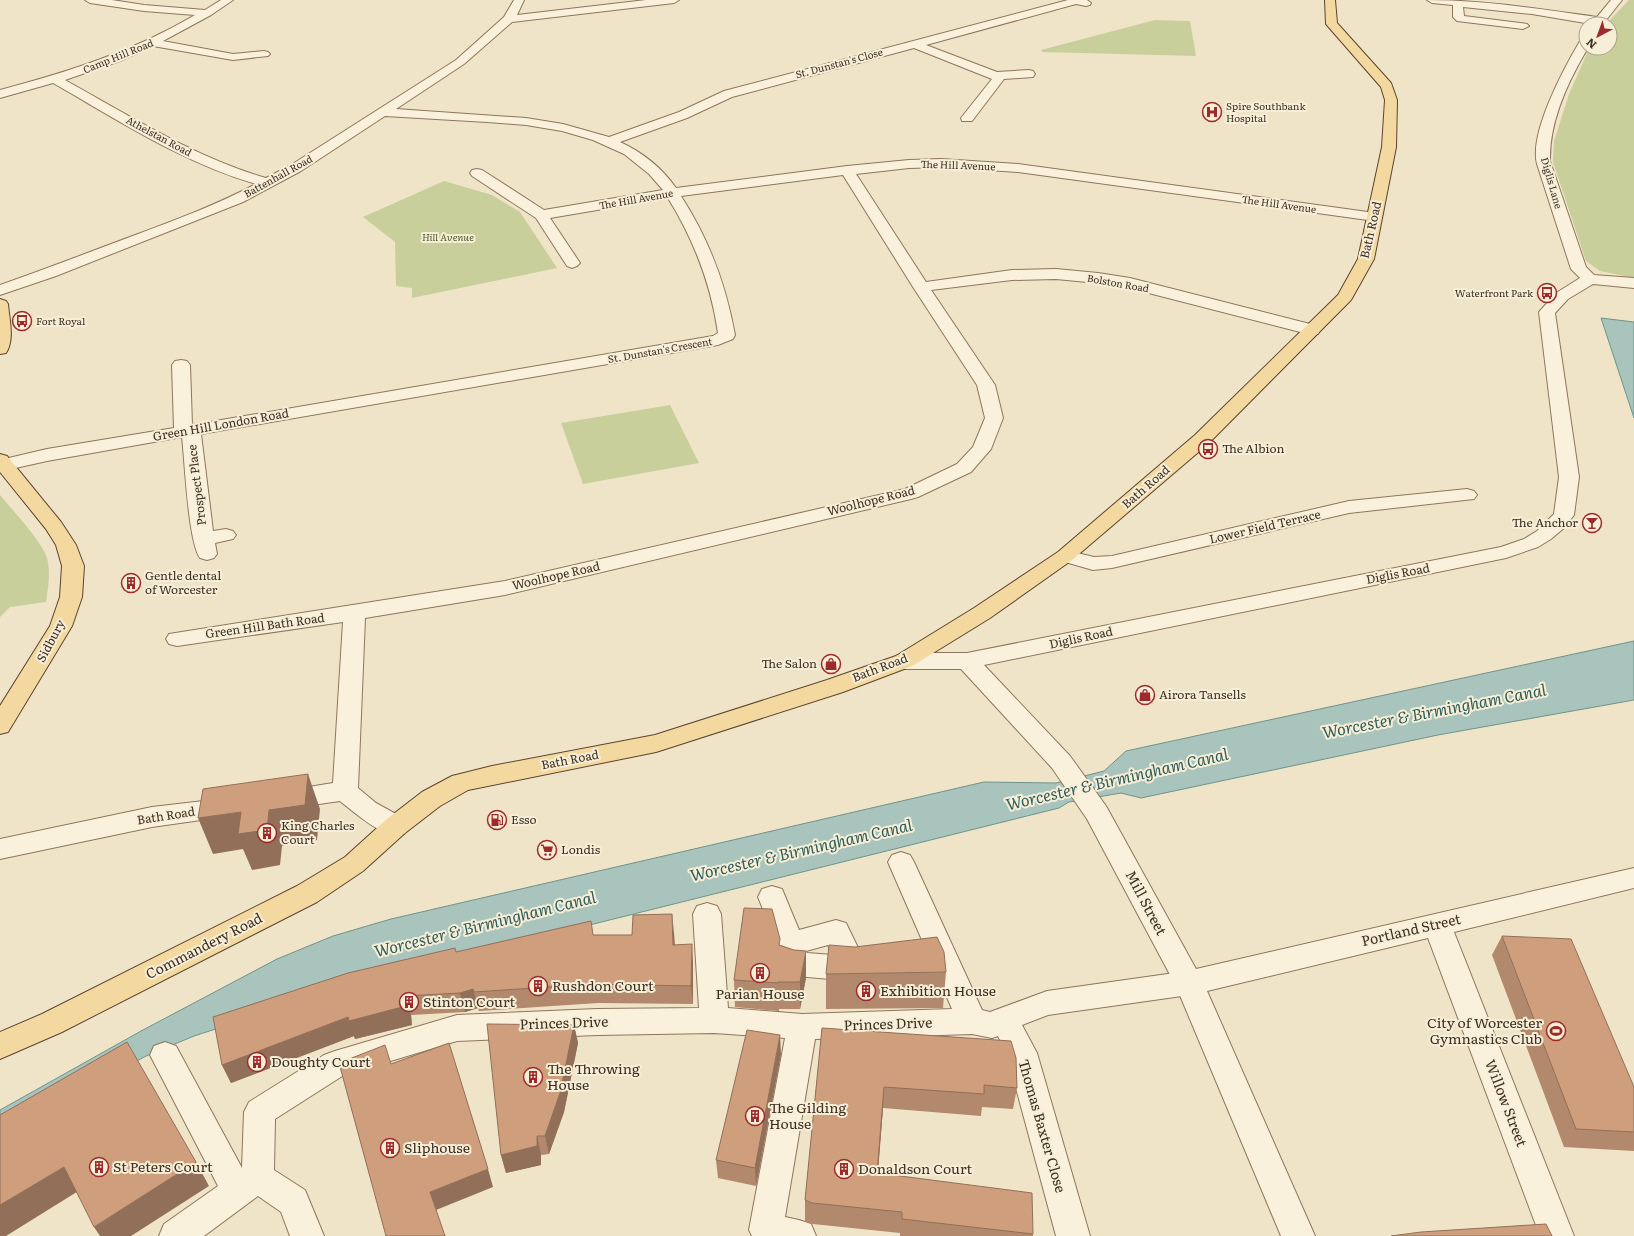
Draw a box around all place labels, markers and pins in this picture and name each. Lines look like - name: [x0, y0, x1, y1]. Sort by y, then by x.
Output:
- place label: Spire Southbank Hospital: [1226, 98, 1306, 125]
- hospital icon: Spire Southbank Hospital: [1201, 101, 1223, 123]
- bus stop icon: Waterfront Park: [1536, 282, 1558, 304]
- place label: Waterfront Park: [1455, 285, 1534, 300]
- bus stop icon: Fort Royal: [11, 310, 33, 332]
- place label: Fort Royal: [36, 313, 86, 328]
- bus stop icon: The Albion: [1197, 438, 1219, 460]
- place label: The Albion: [1222, 439, 1284, 457]
- bar icon: The Anchor: [1581, 512, 1603, 534]
- place label: The Anchor: [1512, 513, 1578, 531]
- place label: Gentle dental of Worcester: [145, 566, 221, 598]
- building icon: Gentle dental of Worcester: [120, 572, 142, 594]
- shop icon: The Salon: [820, 653, 842, 675]
- place label: The Salon: [761, 654, 817, 672]
- shop icon: Airora Tansells: [1134, 684, 1156, 706]
- place label: Airora Tansells: [1159, 685, 1247, 703]
- fuel station icon: Esso: [486, 809, 508, 831]
- place label: Esso: [511, 810, 537, 828]
- place label: King Charles Court: [281, 816, 355, 848]
- building icon: King Charles Court: [256, 822, 278, 844]
- supermarket icon: Londis: [536, 839, 558, 861]
- place label: Londis: [561, 840, 601, 858]
- building icon: Parian House: [749, 962, 771, 984]
- building icon: Rushdon Court: [527, 975, 549, 997]
- place label: Rushdon Court: [552, 975, 654, 995]
- building icon: Exhibition House: [855, 980, 877, 1002]
- place label: Exhibition House: [880, 980, 996, 1000]
- place label: Parian House: [716, 983, 804, 1003]
- building icon: Stinton Court: [398, 991, 420, 1013]
- place label: Stinton Court: [423, 991, 516, 1011]
- place label: City of Worcester Gymnastics Club: [1427, 1012, 1542, 1048]
- sports icon: City of Worcester Gymnastics Club: [1545, 1020, 1567, 1042]
- building icon: Doughty Court: [246, 1051, 268, 1073]
- place label: Doughty Court: [271, 1051, 371, 1071]
- place label: The Throwing House: [547, 1058, 640, 1094]
- building icon: The Throwing House: [522, 1066, 544, 1088]
- place label: The Gilding House: [769, 1097, 846, 1133]
- building icon: The Gilding House: [744, 1105, 766, 1127]
- building icon: Sliphouse: [379, 1137, 401, 1159]
- place label: Sliphouse: [404, 1137, 470, 1157]
- building icon: St Peters Court: [88, 1156, 110, 1178]
- place label: St Peters Court: [113, 1156, 213, 1176]
- building icon: Donaldson Court: [833, 1158, 855, 1180]
- place label: Donaldson Court: [858, 1158, 973, 1178]

